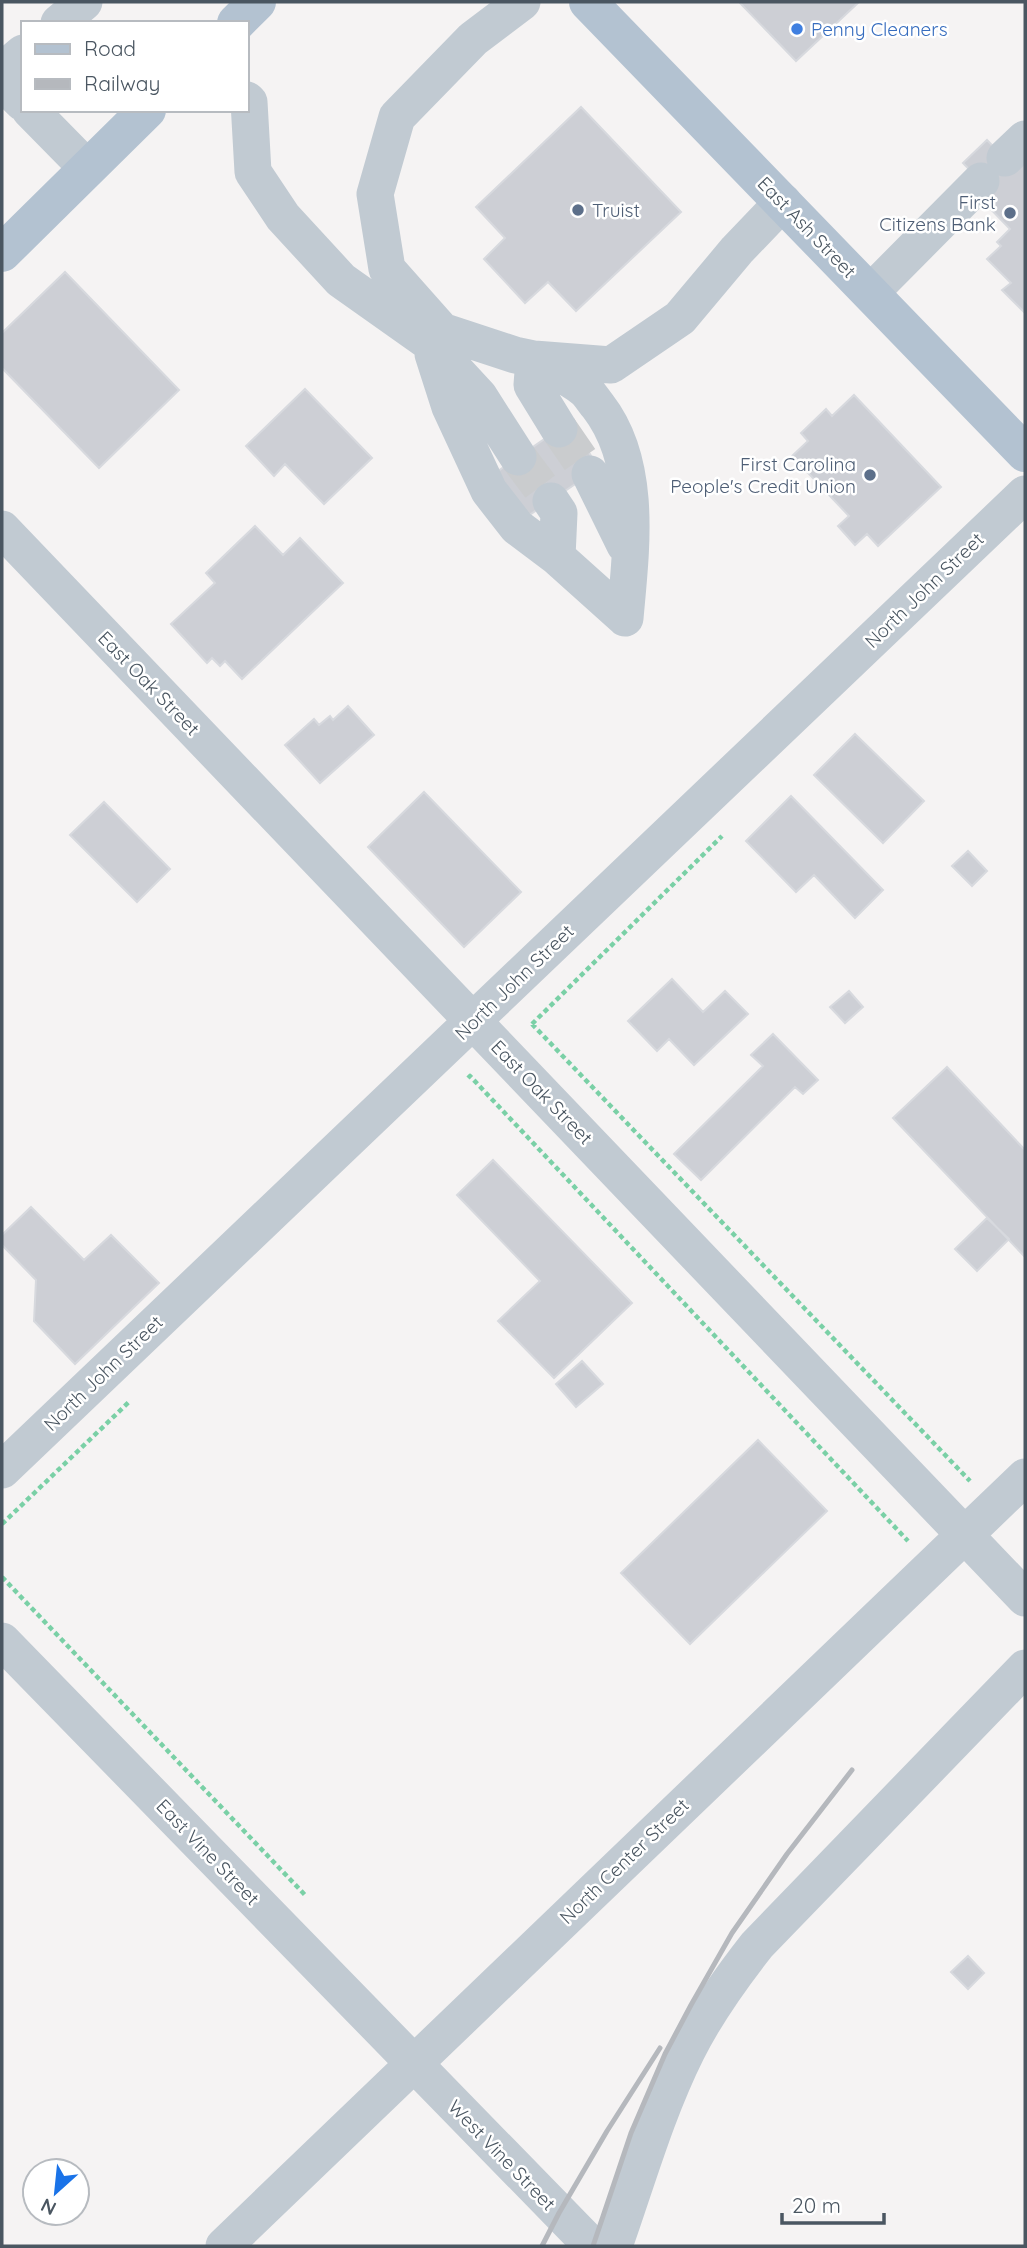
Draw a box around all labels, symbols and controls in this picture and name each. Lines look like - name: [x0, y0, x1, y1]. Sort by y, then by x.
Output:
- place label: Penny Cleaners: [811, 17, 948, 41]
- legend: [21, 21, 248, 112]
- marker: Penny Cleaners: [789, 21, 805, 37]
- text: Road: [84, 35, 136, 61]
- text: Railway: [84, 70, 160, 96]
- street label: East Ash Street: [753, 171, 861, 283]
- place label: First Citizens Bank: [879, 190, 996, 236]
- place label: Truist: [592, 198, 640, 222]
- marker: Truist: [570, 202, 586, 218]
- marker: First Citizens Bank: [1002, 205, 1018, 221]
- place label: First Carolina People's Credit Union: [670, 452, 856, 498]
- marker: First Carolina People's Credit Union: [862, 467, 878, 483]
- street label: North John Street: [859, 527, 989, 653]
- street label: East Oak Street: [93, 626, 205, 740]
- street label: North John Street: [449, 919, 579, 1045]
- street label: East Oak Street: [486, 1035, 598, 1149]
- street label: North John Street: [38, 1310, 168, 1436]
- street label: North Center Street: [554, 1793, 694, 1929]
- street label: East Vine Street: [151, 1794, 265, 1910]
- street label: West Vine Street: [443, 2095, 561, 2215]
- north arrow: [21, 2157, 91, 2227]
- scale bar: [782, 2182, 884, 2226]
- text: 20 m: [792, 2192, 841, 2218]
- text: N: [37, 2193, 60, 2221]

